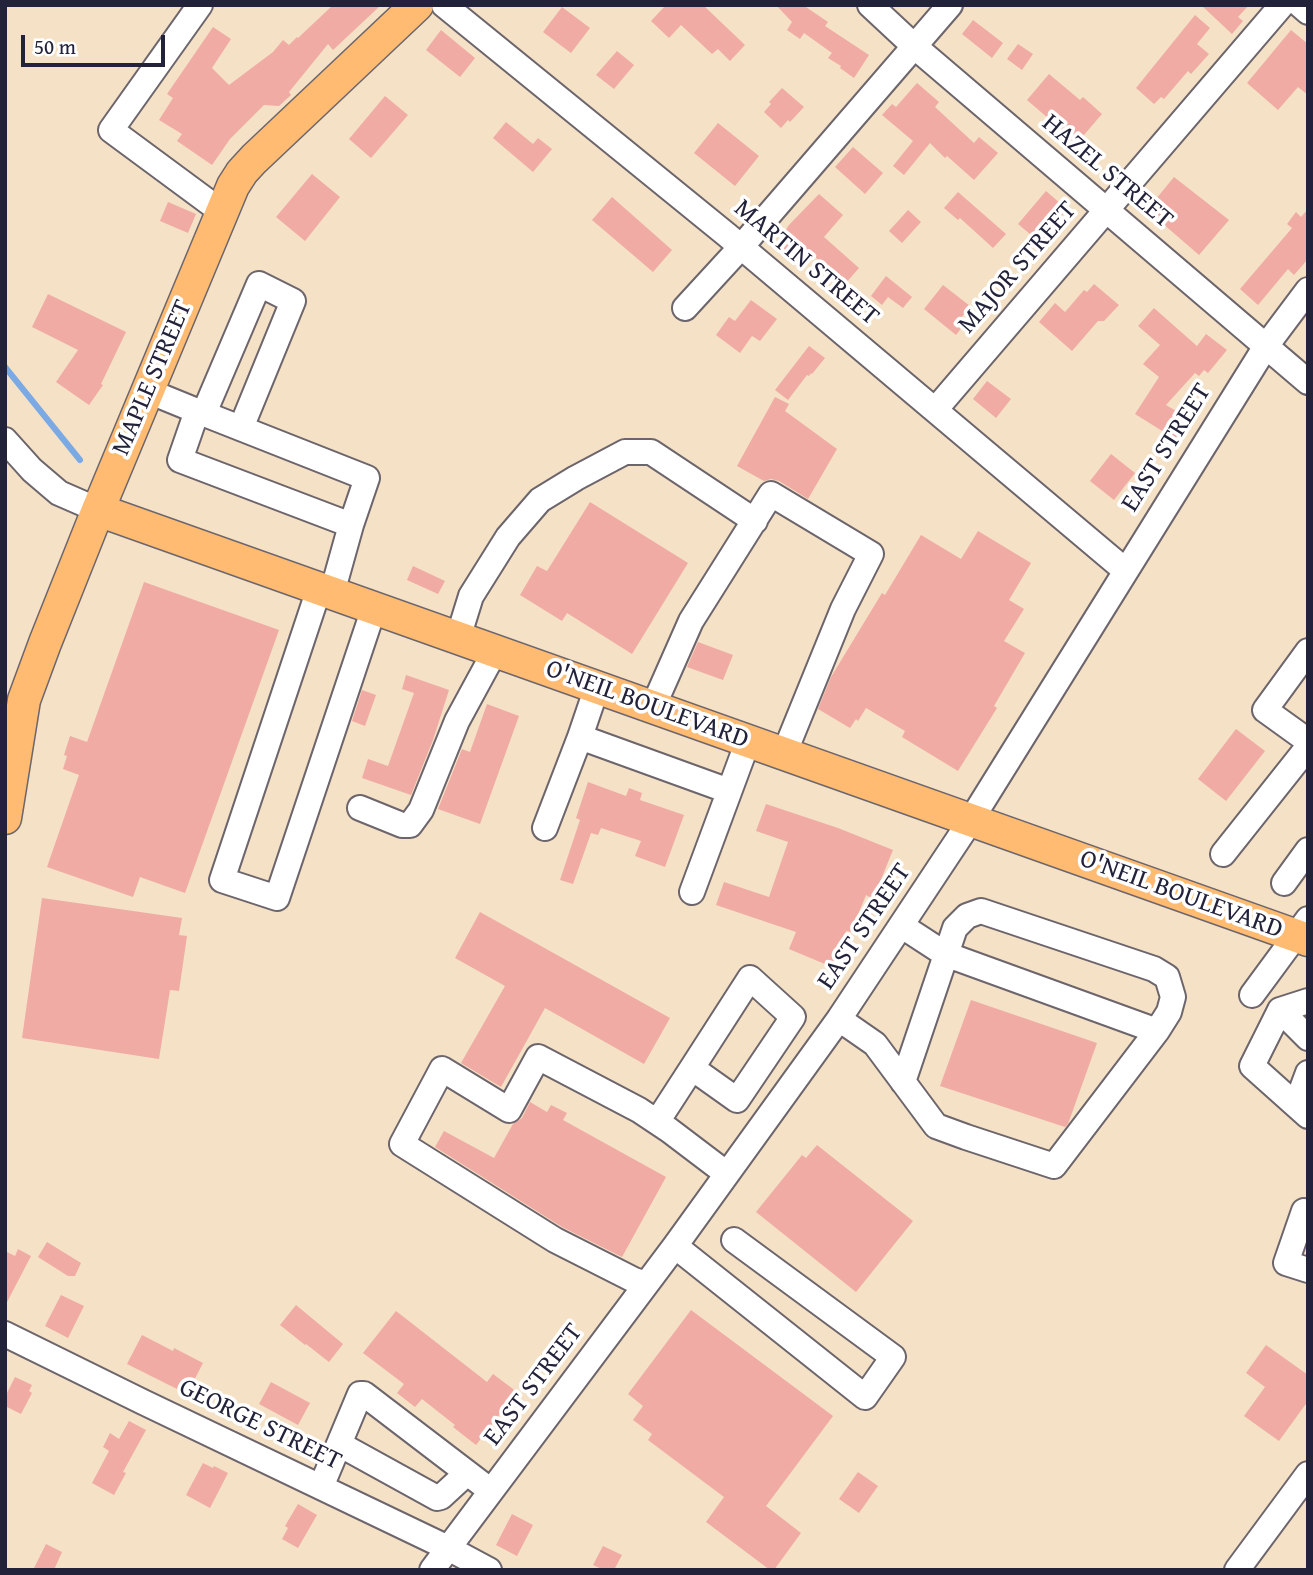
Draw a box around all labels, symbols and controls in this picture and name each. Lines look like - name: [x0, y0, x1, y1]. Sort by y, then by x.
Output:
- scale bar: [24, 21, 168, 65]
- text: 50 m: [34, 31, 76, 62]
- street label: HAZEL STREET: [1035, 108, 1179, 236]
- street label: MARTIN STREET: [727, 193, 885, 333]
- street label: MAJOR STREET: [952, 196, 1084, 340]
- street label: MAPLE STREET: [106, 296, 200, 460]
- street label: EAST STREET: [1115, 378, 1219, 518]
- street label: O'NEIL BOULEVARD: [541, 654, 753, 756]
- street label: O'NEIL BOULEVARD: [1075, 844, 1287, 946]
- street label: EAST STREET: [812, 858, 918, 996]
- street label: EAST STREET: [478, 1318, 590, 1452]
- street label: GEORGE STREET: [174, 1372, 346, 1478]

